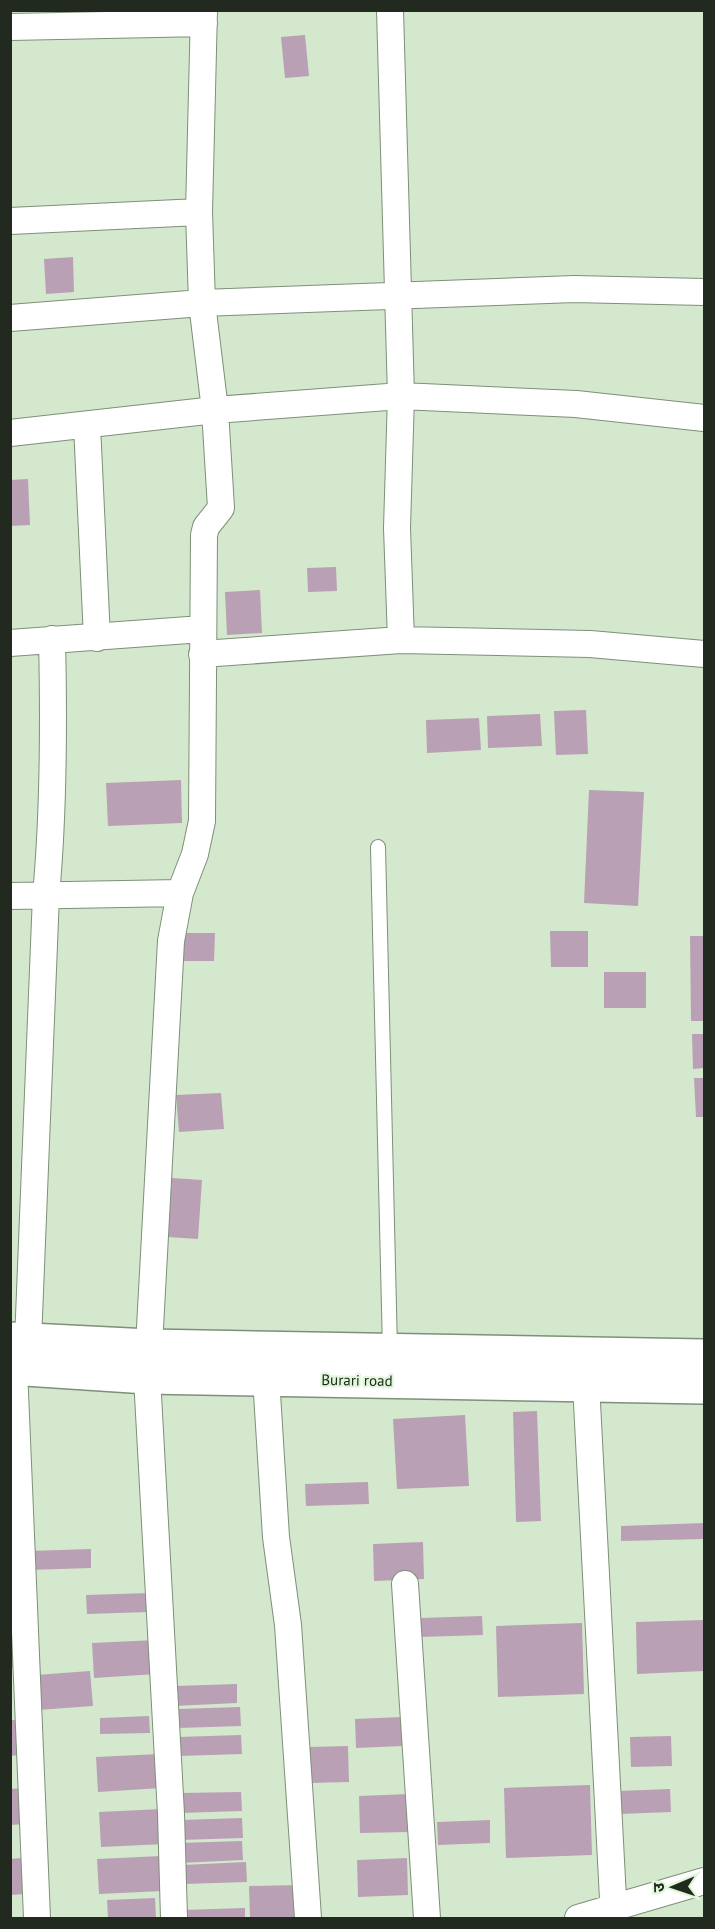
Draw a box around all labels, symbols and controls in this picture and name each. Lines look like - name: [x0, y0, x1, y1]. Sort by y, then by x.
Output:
- street label: Burari road: [321, 1370, 393, 1390]
- north arrow: [643, 1857, 703, 1917]
- text: उ: [648, 1882, 668, 1893]

